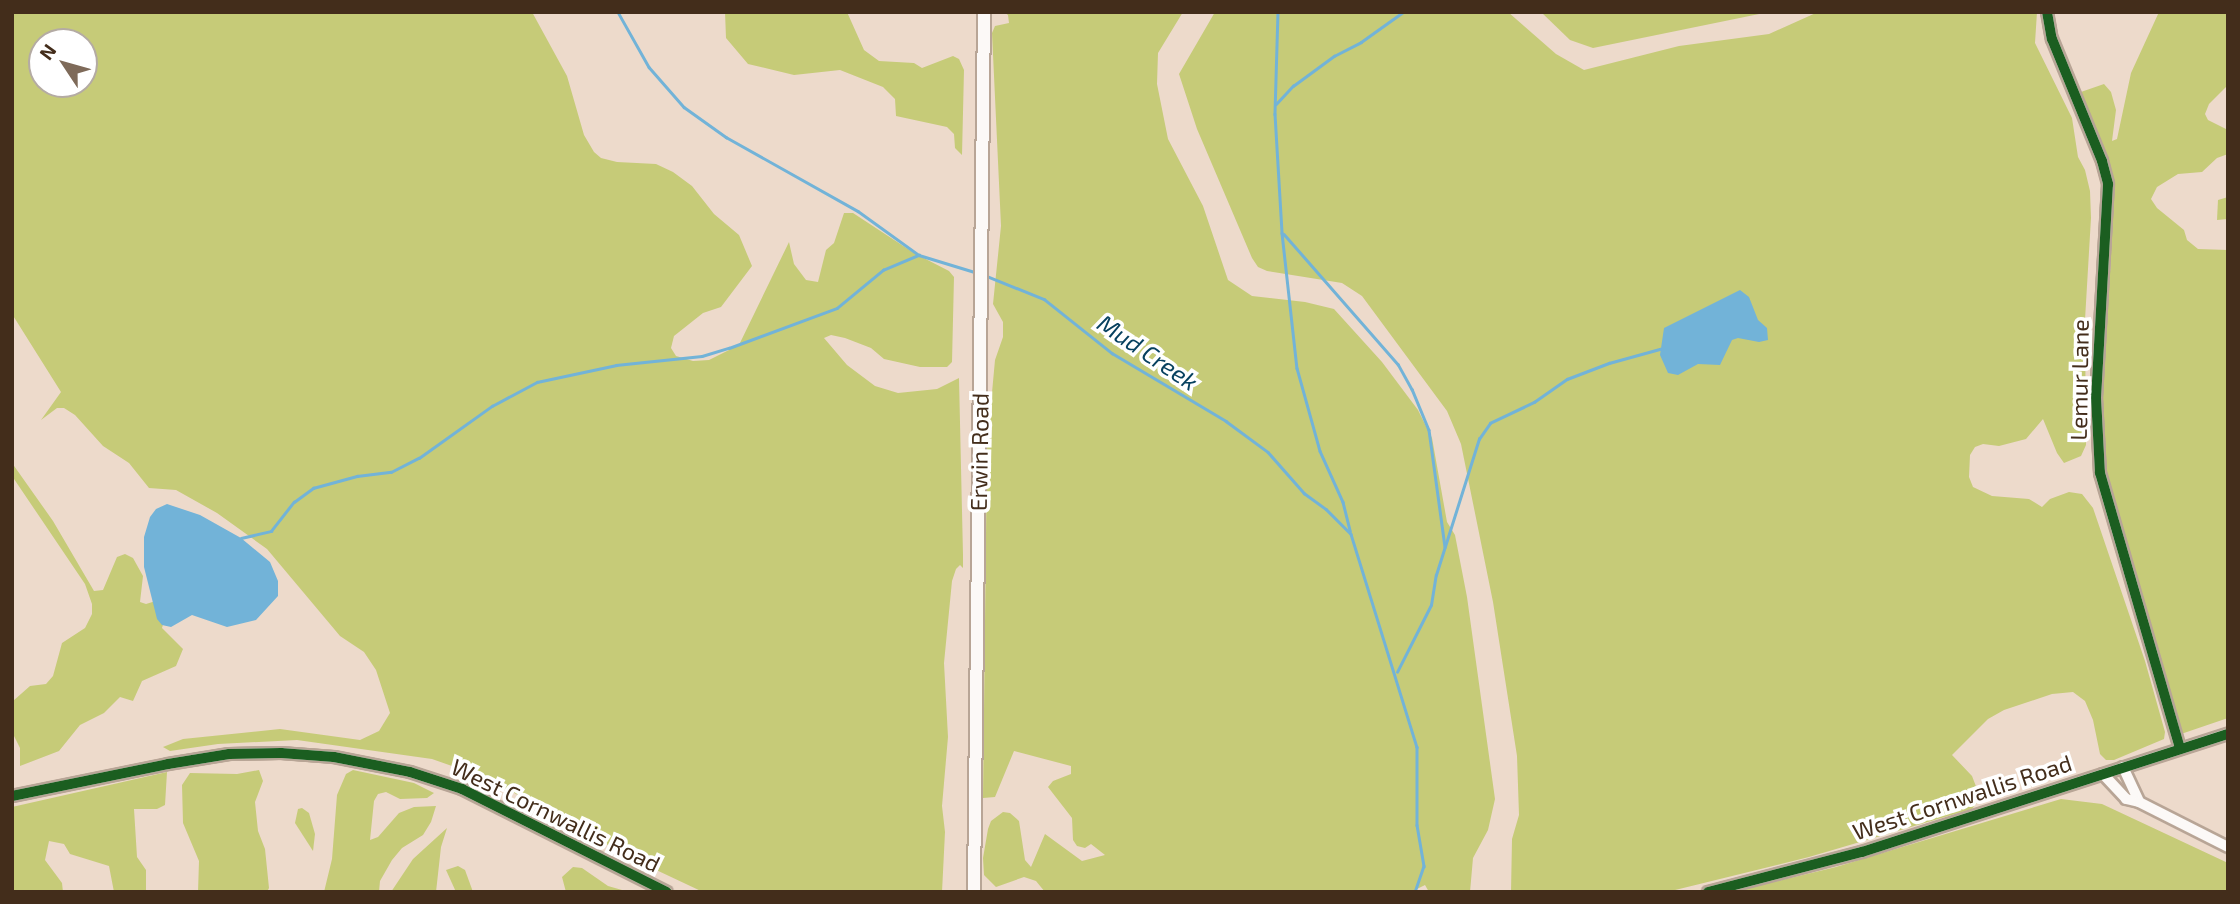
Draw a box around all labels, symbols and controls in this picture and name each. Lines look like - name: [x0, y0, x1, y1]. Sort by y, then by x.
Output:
- north arrow: [28, 28, 98, 98]
- text: N: [34, 39, 61, 64]
- water label: Mud Creek: [1092, 308, 1204, 396]
- street label: Lemur Lane: [2064, 319, 2094, 441]
- street label: Erwin Road: [964, 393, 994, 511]
- street label: West Cornwallis Road: [1849, 749, 2075, 845]
- street label: West Cornwallis Road: [447, 752, 665, 878]

